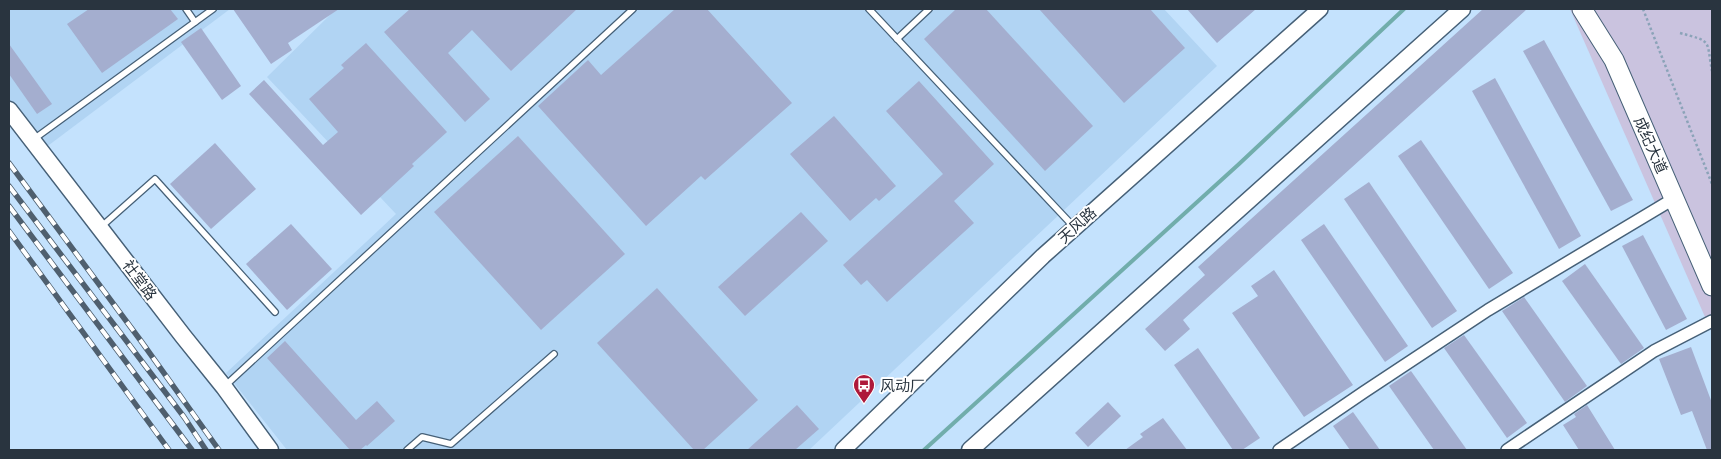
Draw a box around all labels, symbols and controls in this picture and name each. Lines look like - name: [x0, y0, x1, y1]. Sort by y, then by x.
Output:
- street label: 成纪大道: [1631, 114, 1671, 176]
- street label: 天风路: [1055, 204, 1099, 246]
- street label: 社堂路: [120, 257, 160, 303]
- bus stop icon: 风动厂: [852, 373, 876, 404]
- place label: 风动厂: [880, 377, 925, 394]

